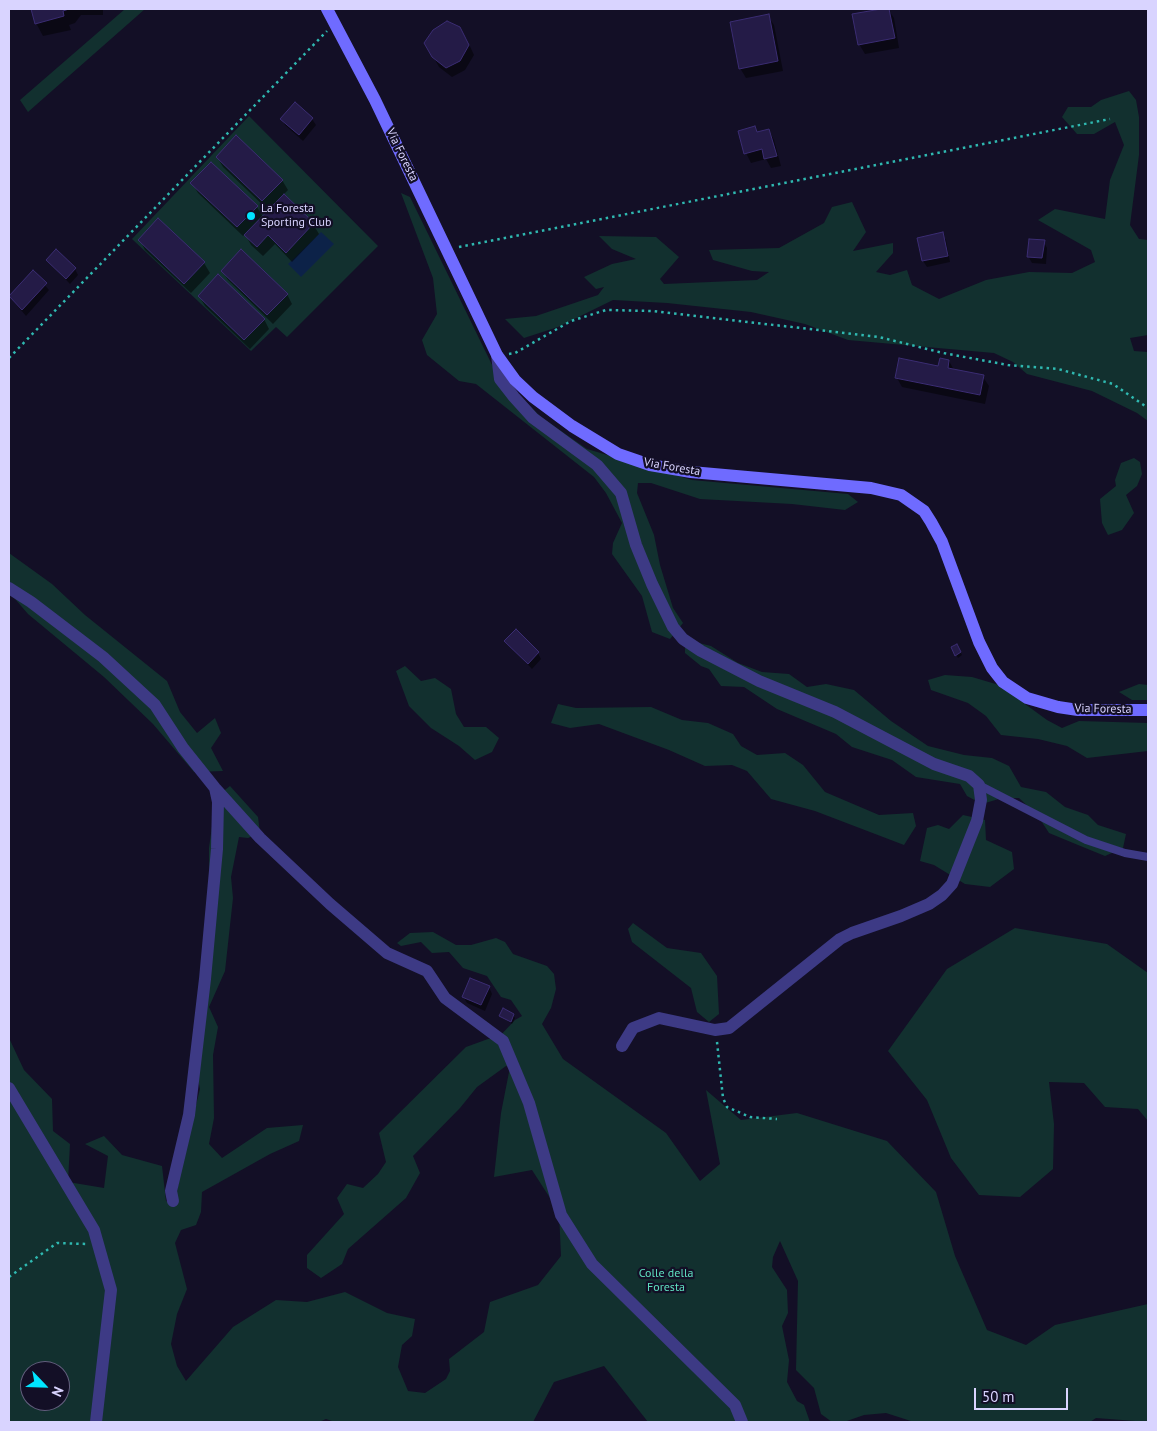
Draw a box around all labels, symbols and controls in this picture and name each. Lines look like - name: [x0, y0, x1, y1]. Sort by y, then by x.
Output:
- street label: Via Foresta: [383, 126, 421, 184]
- place label: La Foresta Sporting Club: [261, 202, 332, 230]
- marker: La Foresta Sporting Club: [245, 210, 257, 222]
- street label: Via Foresta: [643, 455, 701, 479]
- street label: Via Foresta: [1074, 701, 1132, 717]
- park label: Colle della Foresta: [639, 1267, 693, 1295]
- north arrow: [20, 1361, 70, 1411]
- scale bar: [977, 1378, 1071, 1410]
- text: N: [48, 1384, 68, 1400]
- text: 50 m: [982, 1387, 1015, 1406]

